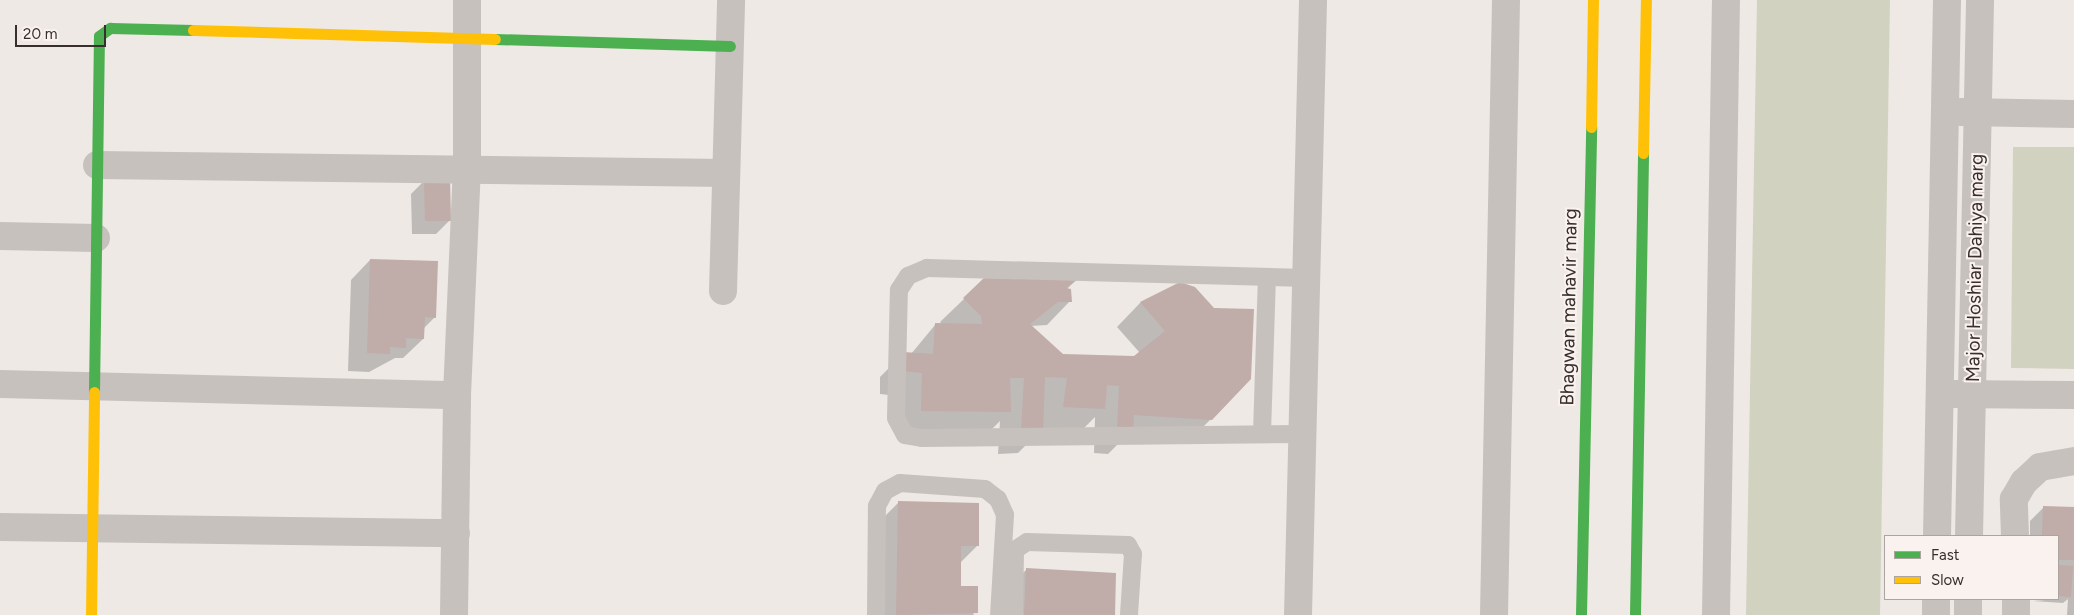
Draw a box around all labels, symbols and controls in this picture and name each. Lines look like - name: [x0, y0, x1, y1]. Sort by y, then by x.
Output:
- scale bar: [18, 15, 109, 47]
- text: 20 m: [23, 25, 57, 43]
- street label: Major Hoshiar Dahiya marg: [1962, 154, 1988, 382]
- street label: Bhagwan mahavir marg: [1556, 208, 1582, 406]
- legend: [1884, 535, 2059, 600]
- text: Fast: [1931, 546, 1959, 564]
- text: Slow: [1931, 571, 1964, 589]

